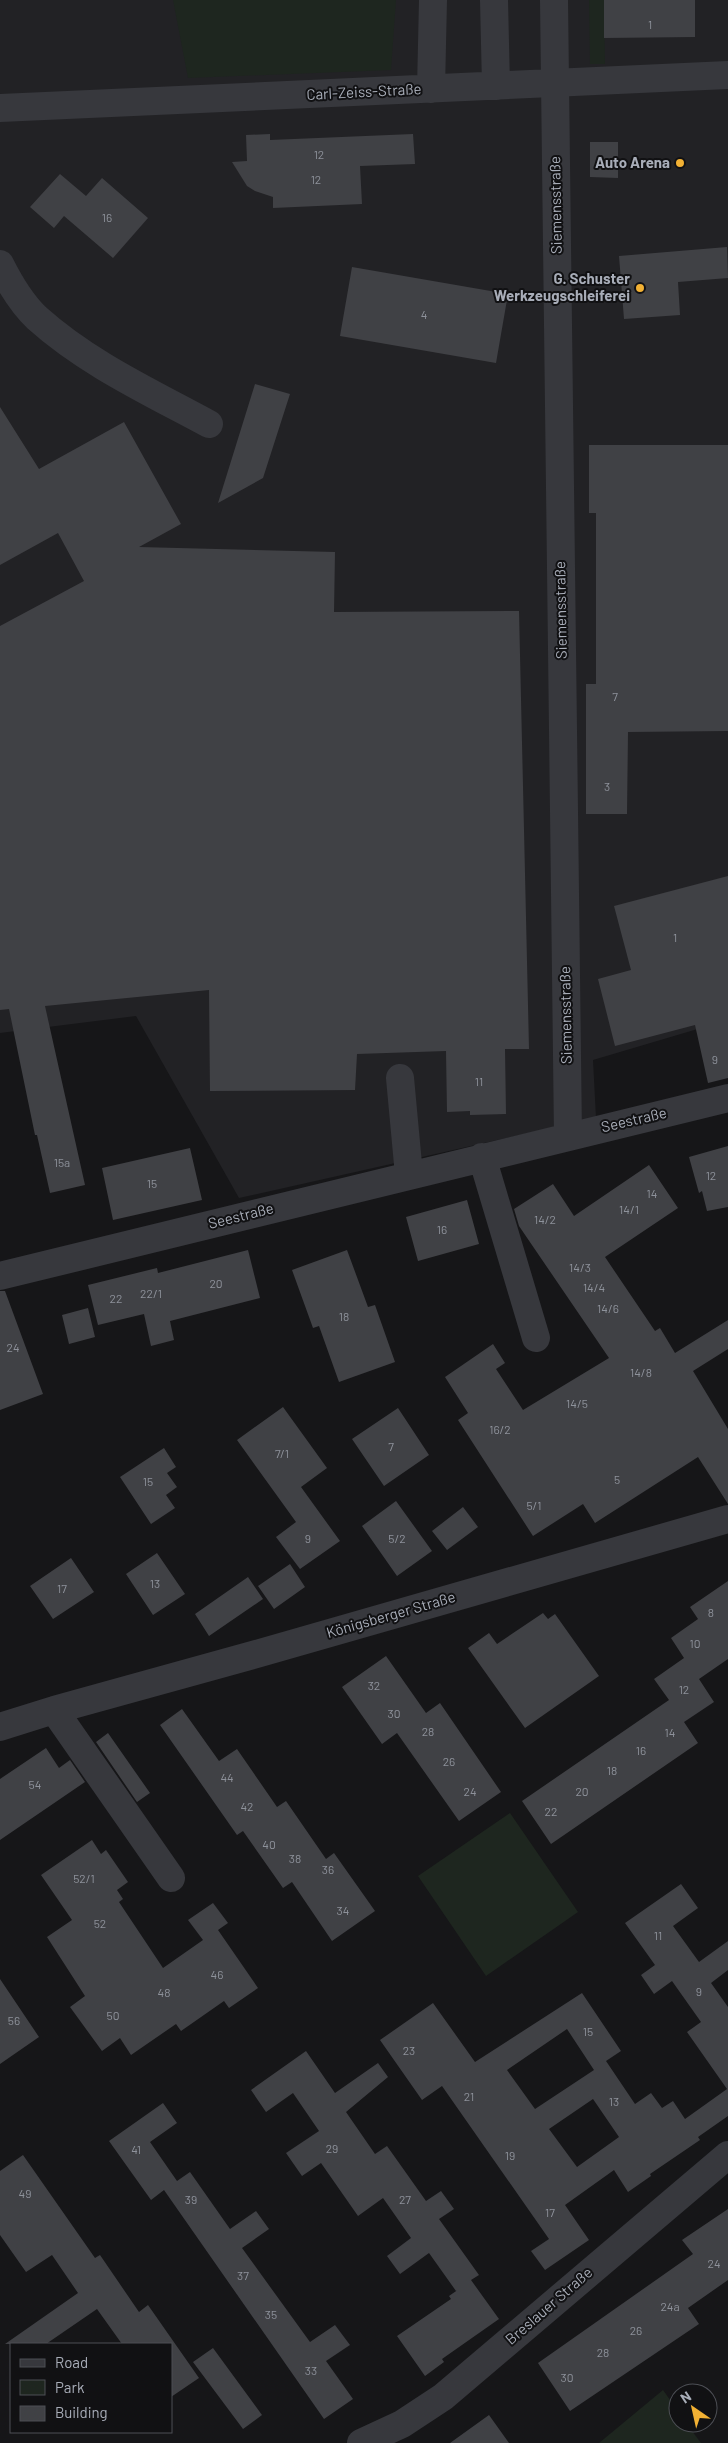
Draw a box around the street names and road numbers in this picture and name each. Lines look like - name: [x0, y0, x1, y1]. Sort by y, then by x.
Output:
- street label: Carl-Zeiss-Straße: [306, 79, 422, 103]
- street label: Siemensstraße: [545, 156, 565, 254]
- street label: Siemensstraße: [550, 561, 570, 659]
- street label: Siemensstraße: [555, 966, 575, 1064]
- street label: Seestraße: [599, 1103, 668, 1135]
- street label: Seestraße: [206, 1198, 275, 1232]
- street label: Königsberger Straße: [324, 1587, 457, 1641]
- street label: Breslauer Straße: [501, 2263, 595, 2348]

